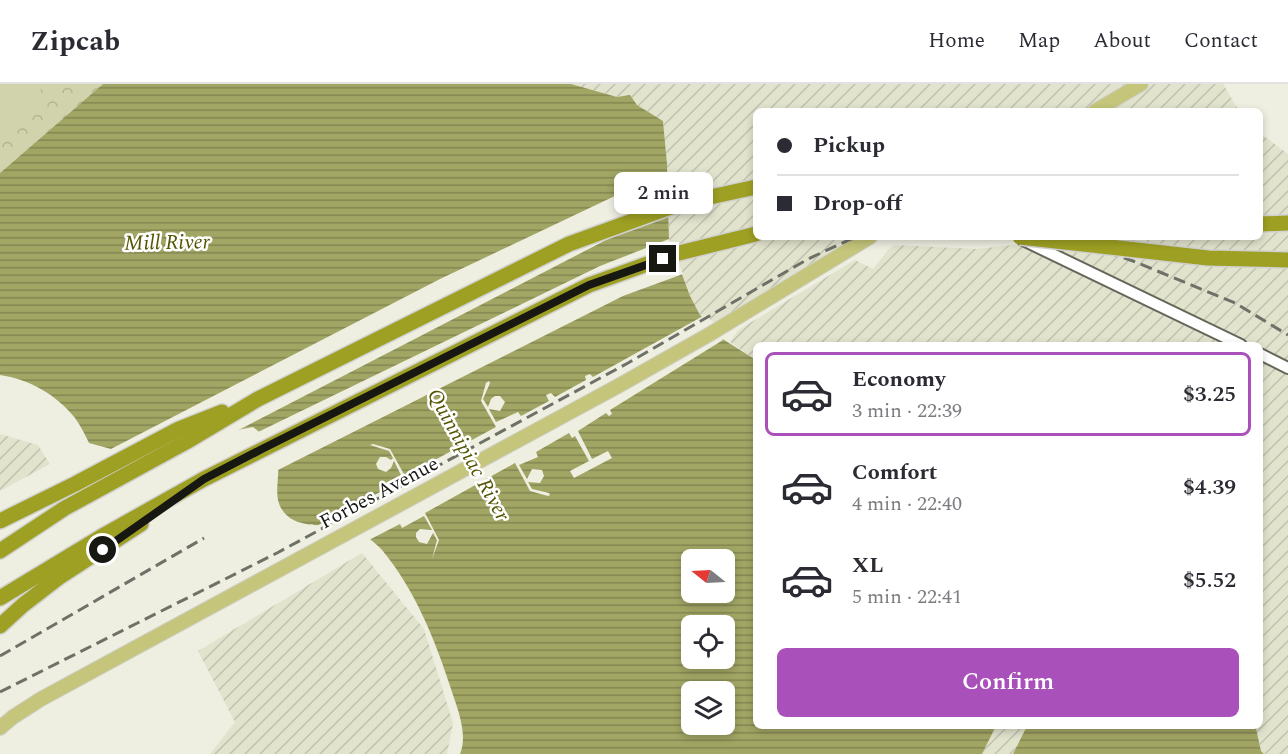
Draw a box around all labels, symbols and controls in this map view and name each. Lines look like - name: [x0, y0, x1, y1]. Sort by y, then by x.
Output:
- text: Zipcab: [30, 20, 120, 63]
- text: Home: [928, 25, 985, 57]
- text: Map: [1018, 25, 1060, 57]
- text: About: [1093, 25, 1151, 57]
- text: Contact: [1184, 25, 1258, 57]
- text: Pickup: [813, 129, 885, 162]
- callout: 2 min: [614, 172, 712, 214]
- text: 2 min: [638, 178, 689, 208]
- text: Drop-off: [813, 187, 902, 220]
- water label: Mill River: [124, 226, 211, 260]
- route end: [649, 245, 676, 272]
- text: Economy: [852, 363, 945, 396]
- icon: car: [780, 367, 834, 421]
- text: $3.25: [1183, 378, 1236, 411]
- water label: Quinnipiac River: [418, 383, 518, 528]
- text: 3 min · 22:39: [852, 396, 962, 426]
- street label: Forbes Avenue: [314, 449, 444, 537]
- text: Comfort: [852, 456, 937, 489]
- icon: car: [780, 460, 834, 514]
- text: $4.39: [1183, 471, 1236, 504]
- text: 4 min · 22:40: [852, 489, 962, 519]
- route start: [89, 536, 116, 563]
- north arrow: [681, 549, 735, 603]
- map controls: [681, 549, 735, 735]
- text: XL: [852, 549, 883, 582]
- icon: car: [780, 553, 834, 607]
- text: $5.52: [1183, 564, 1236, 597]
- text: 5 min · 22:41: [852, 582, 962, 612]
- button: locate: [681, 615, 735, 669]
- button: Confirm: [777, 648, 1239, 717]
- button: layers: [681, 681, 735, 735]

